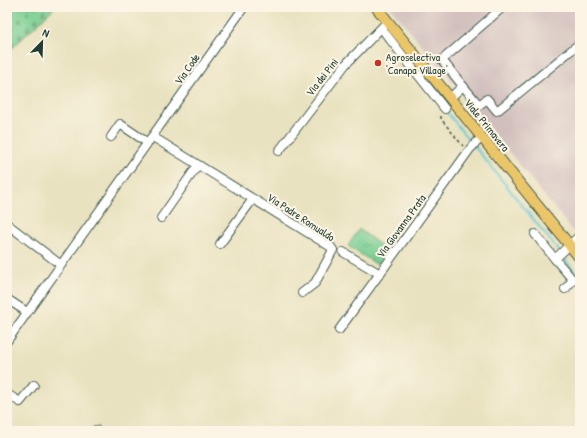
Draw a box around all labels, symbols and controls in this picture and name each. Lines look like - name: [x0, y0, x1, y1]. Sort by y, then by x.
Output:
- north arrow: [22, 22, 62, 62]
- text: N: [40, 25, 51, 40]
- street label: Via Code: [171, 50, 203, 87]
- place label: Agroselectiva 'Canapa Village': [386, 50, 448, 77]
- street label: Via dei Pini: [303, 55, 341, 99]
- marker: Agroselectiva 'Canapa Village': [373, 58, 383, 68]
- street label: Viale Primavera: [461, 96, 513, 155]
- street label: Via Padre Romualdo: [265, 190, 338, 244]
- street label: Via Giovanna Prata: [373, 191, 429, 260]

